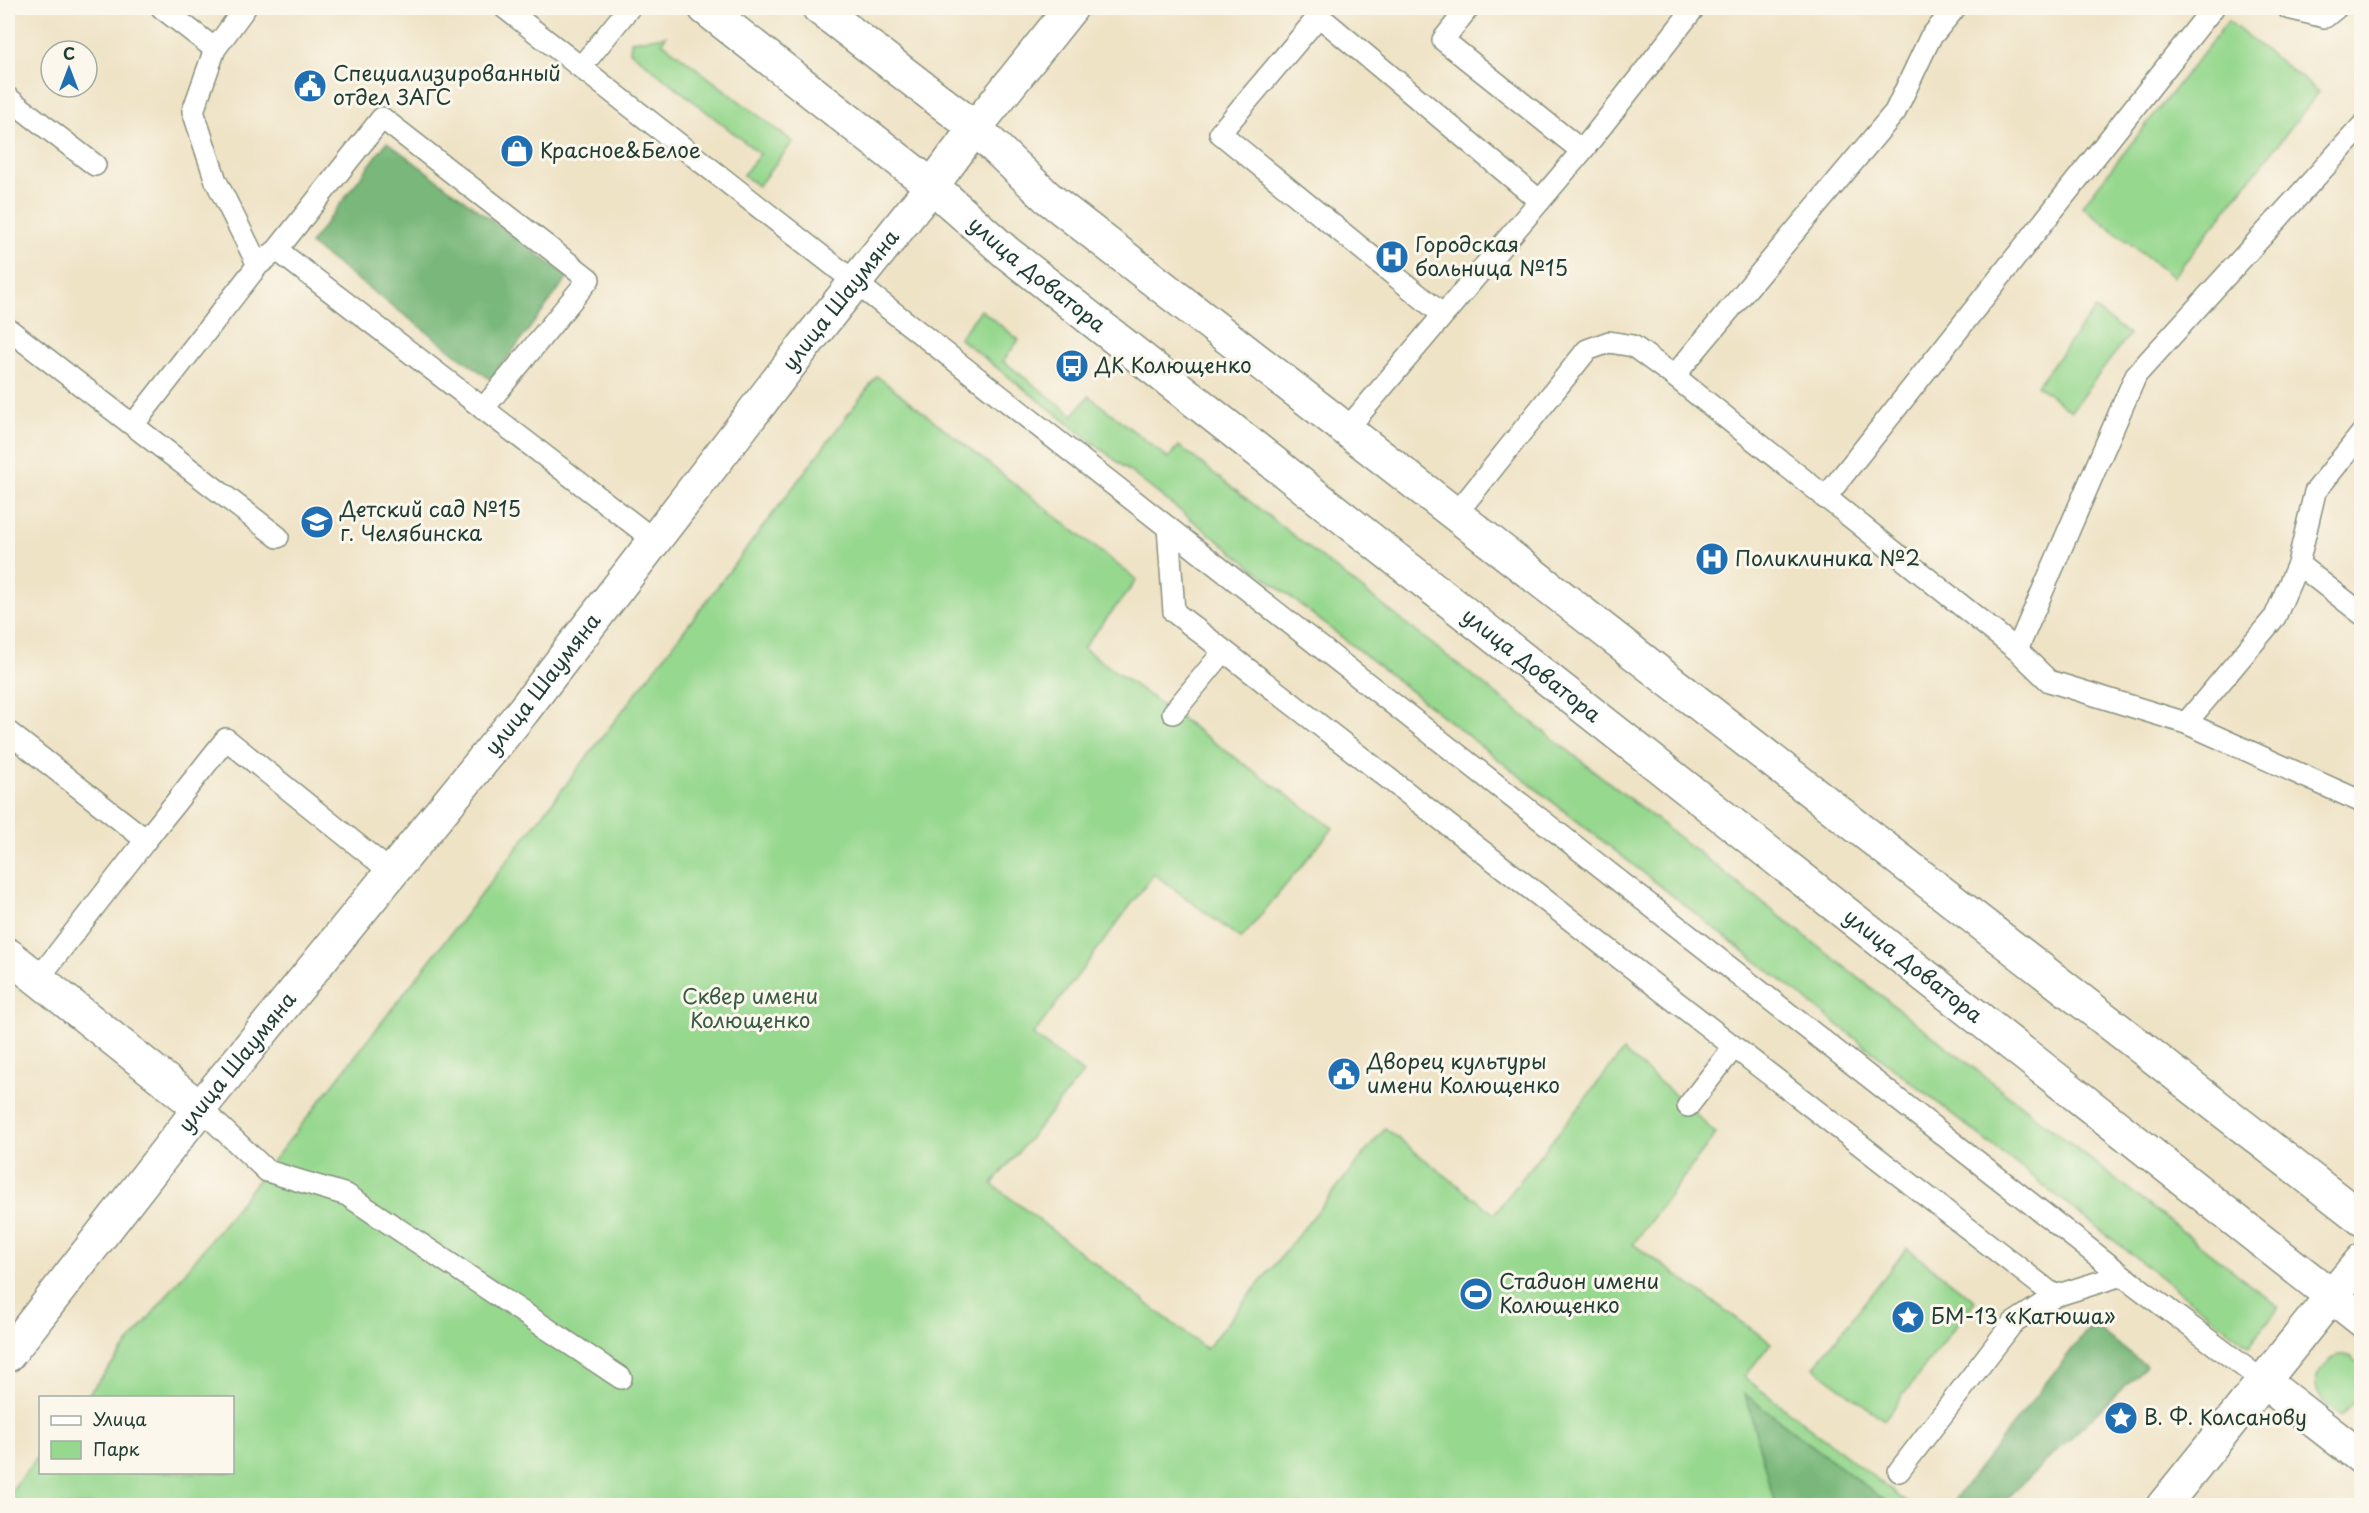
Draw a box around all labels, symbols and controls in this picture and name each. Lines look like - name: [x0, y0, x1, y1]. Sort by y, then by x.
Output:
- north arrow: [39, 39, 99, 99]
- text: С: [63, 41, 75, 65]
- place label: Специализированный отдел ЗАГС: [333, 56, 561, 112]
- public building icon: Специализированный отдел ЗАГС: [292, 68, 328, 104]
- shop icon: Красное&Белое: [499, 133, 535, 169]
- place label: Красное&Белое: [540, 133, 701, 165]
- street label: улица Доватора: [962, 208, 1114, 339]
- street label: улица Шаумяна: [773, 221, 906, 377]
- place label: Городская больница №15: [1415, 227, 1568, 283]
- hospital icon: Городская больница №15: [1374, 239, 1410, 275]
- bus stop icon: ДК Колющенко: [1054, 348, 1090, 384]
- place label: ДК Колющенко: [1094, 348, 1252, 380]
- place label: Детский сад №15 г. Челябинска: [339, 492, 521, 548]
- school or university icon: Детский сад №15 г. Челябинска: [299, 504, 335, 540]
- hospital icon: Поликлиника №2: [1694, 541, 1730, 577]
- place label: Поликлиника №2: [1735, 541, 1920, 573]
- street label: улица Доватора: [1456, 599, 1609, 729]
- street label: улица Шаумяна: [476, 605, 607, 761]
- street label: улица Доватора: [1838, 900, 1991, 1030]
- park label: Сквер имени Колющенко: [682, 979, 818, 1035]
- street label: улица Шаумяна: [169, 984, 303, 1138]
- place label: Дворец культуры имени Колющенко: [1366, 1044, 1560, 1100]
- public building icon: Дворец культуры имени Колющенко: [1326, 1056, 1362, 1092]
- place label: Стадион имени Колющенко: [1499, 1264, 1659, 1320]
- sports icon: Стадион имени Колющенко: [1458, 1276, 1494, 1312]
- place icon: БМ-13 «Катюша»: [1890, 1299, 1926, 1335]
- place label: БМ-13 «Катюша»: [1931, 1299, 2116, 1331]
- legend: [39, 1396, 234, 1474]
- place icon: В. Ф. Колсанову: [2103, 1400, 2139, 1436]
- place label: В. Ф. Колсанову: [2144, 1400, 2307, 1432]
- text: Улица: [93, 1405, 147, 1432]
- text: Парк: [93, 1435, 140, 1462]

